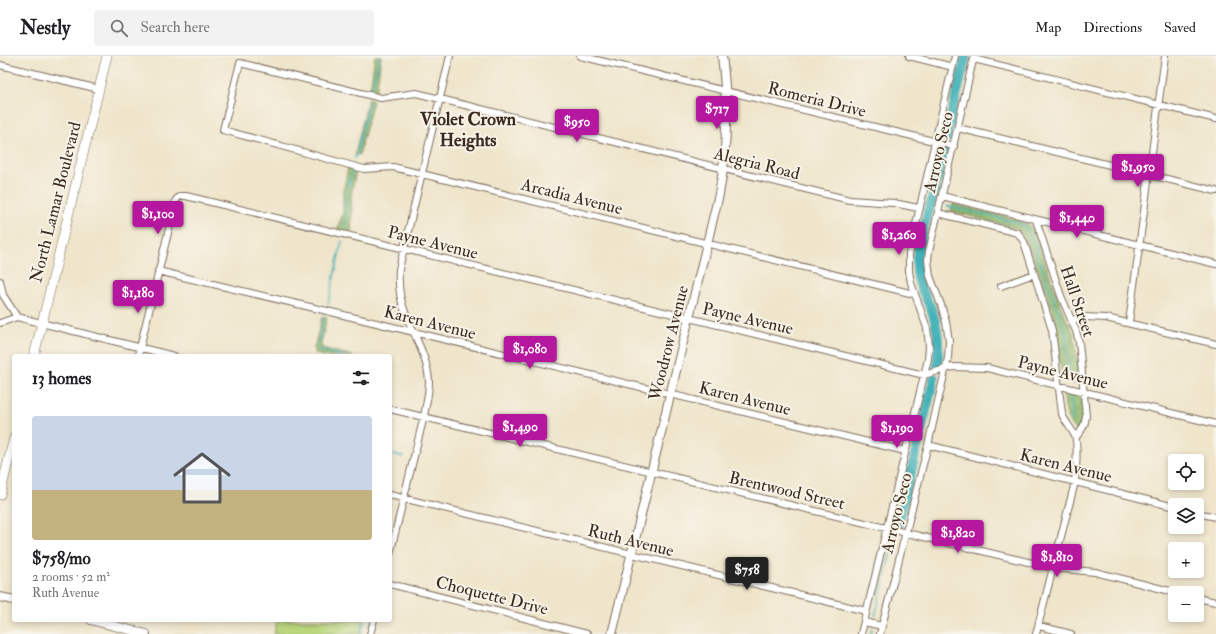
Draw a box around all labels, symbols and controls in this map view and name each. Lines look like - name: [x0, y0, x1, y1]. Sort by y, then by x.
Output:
- search box: [94, 10, 374, 46]
- text: Nestly: [20, 16, 70, 40]
- icon: search: [108, 17, 130, 39]
- text: Search here: [140, 18, 210, 37]
- text: Map: [1035, 19, 1061, 36]
- text: Directions: [1083, 19, 1142, 36]
- text: Saved: [1164, 19, 1196, 36]
- street label: Romeria Drive: [765, 77, 868, 122]
- pin: $717: [693, 96, 741, 130]
- text: $717: [705, 101, 729, 117]
- district label: Violet Crown Heights: [419, 108, 517, 152]
- pin: $950: [553, 109, 601, 143]
- street label: Arroyo Seco: [919, 110, 959, 196]
- text: $950: [564, 114, 590, 130]
- street label: North Lamar Boulevard: [25, 119, 86, 285]
- street label: Alegria Road: [711, 142, 802, 184]
- pin: $1,950: [1105, 154, 1171, 188]
- text: $1,950: [1121, 159, 1155, 175]
- street label: Arcadia Avenue: [518, 174, 625, 219]
- pin: $1,100: [125, 201, 191, 235]
- pin: $1,440: [1044, 205, 1110, 239]
- text: $1,100: [142, 206, 174, 222]
- text: $1,440: [1059, 210, 1095, 226]
- street label: Payne Avenue: [385, 221, 480, 265]
- pin: $1,260: [866, 222, 932, 256]
- text: $1,260: [882, 227, 916, 243]
- street label: Hall Street: [1056, 263, 1100, 340]
- pin: $1,180: [105, 280, 171, 314]
- street label: Woodrow Avenue: [644, 283, 693, 404]
- text: $1,180: [122, 285, 154, 301]
- street label: Payne Avenue: [700, 298, 795, 340]
- street label: Karen Avenue: [382, 301, 478, 344]
- pin: $1,080: [497, 336, 563, 370]
- text: $1,080: [513, 341, 547, 357]
- street label: Payne Avenue: [1015, 351, 1110, 395]
- icon: filters: [350, 367, 372, 389]
- text: 13 homes: [32, 368, 91, 389]
- street label: Karen Avenue: [697, 377, 793, 420]
- pin: $1,490: [487, 414, 553, 448]
- pin: $1,190: [864, 415, 930, 449]
- text: $1,490: [502, 419, 538, 435]
- text: $1,190: [880, 420, 914, 436]
- icon: home: [166, 442, 238, 514]
- street label: Karen Avenue: [1018, 444, 1114, 487]
- map controls: [1168, 454, 1204, 622]
- button: locate: [1168, 454, 1204, 490]
- street label: Brentwood Street: [727, 467, 847, 514]
- street label: Arroyo Seco: [876, 471, 918, 557]
- button: layers: [1168, 498, 1204, 534]
- street label: Ruth Avenue: [586, 520, 676, 561]
- pin: $1,820: [925, 520, 991, 554]
- text: $1,820: [941, 525, 975, 541]
- button: +: [1168, 542, 1204, 578]
- pin: $1,810: [1024, 544, 1090, 578]
- text: $758/mo: [32, 548, 91, 569]
- text: $1,810: [1041, 549, 1073, 565]
- pin: $758: [723, 557, 771, 591]
- text: $758: [734, 562, 760, 578]
- text: 2 rooms · 52 m²: [32, 569, 110, 585]
- street label: Choquette Drive: [434, 571, 550, 620]
- text: Ruth Avenue: [32, 585, 99, 601]
- button: −: [1168, 586, 1204, 622]

